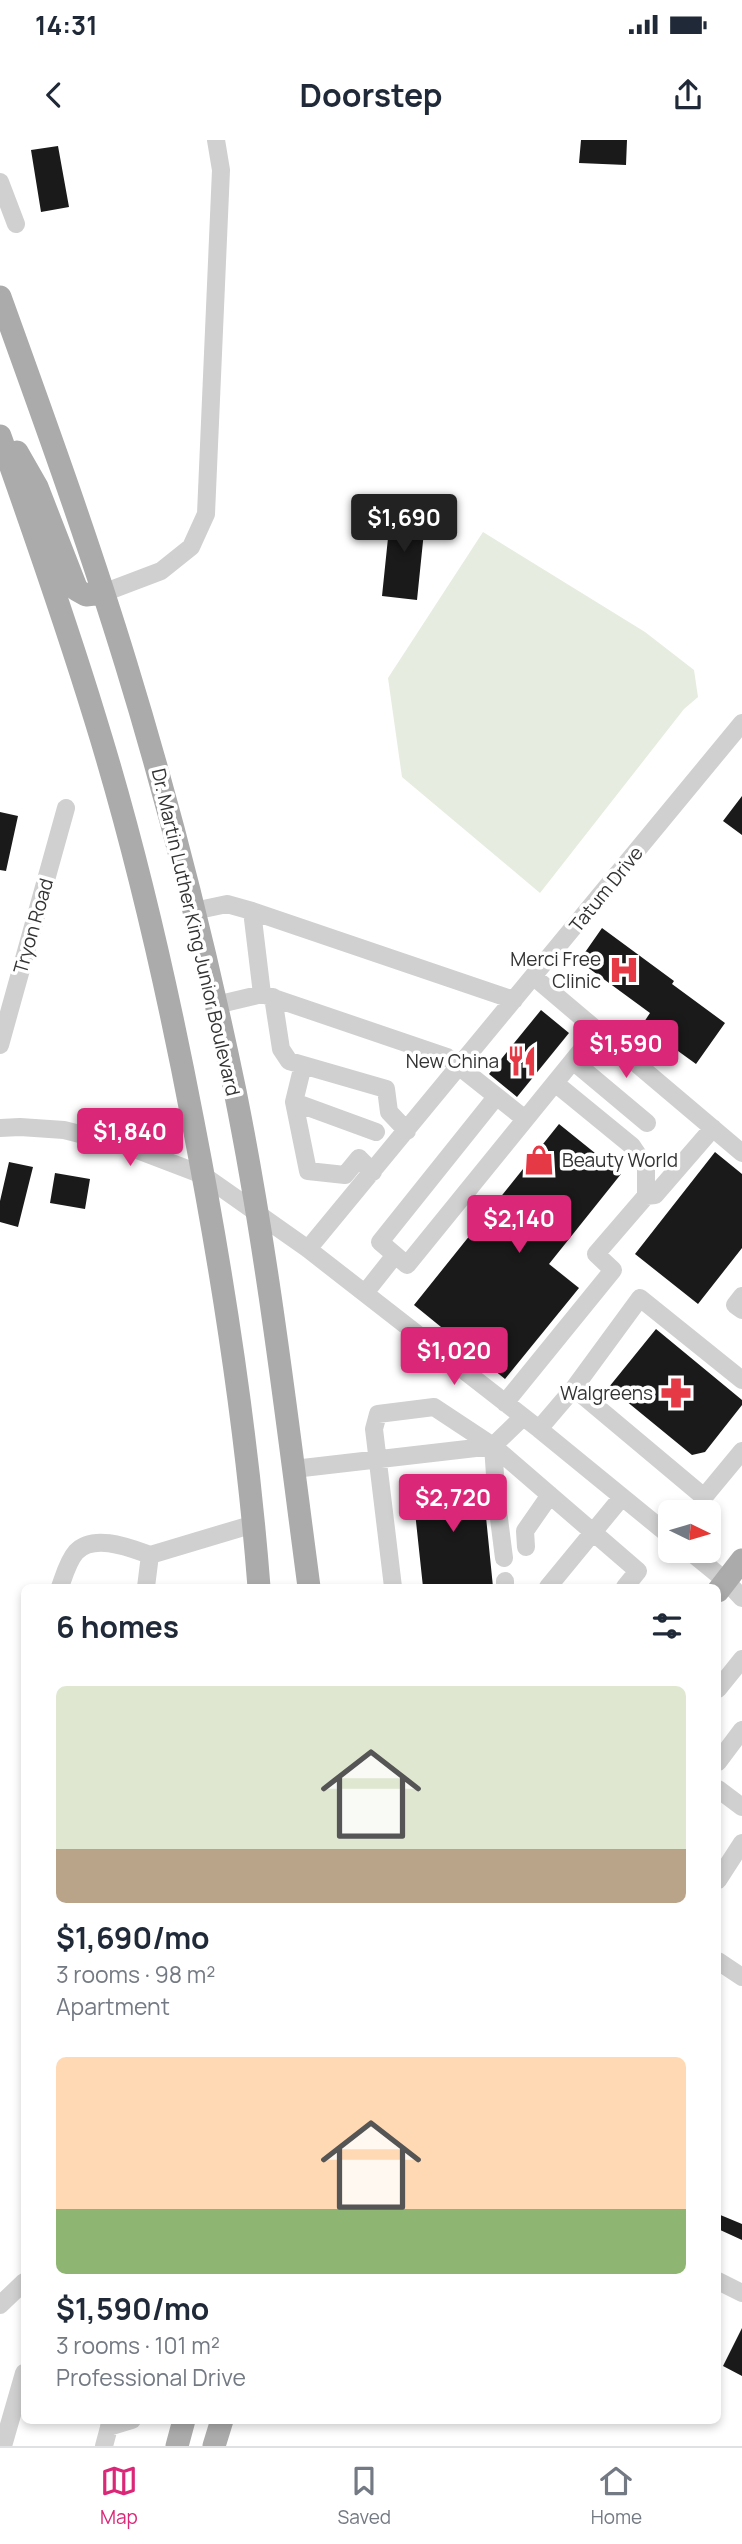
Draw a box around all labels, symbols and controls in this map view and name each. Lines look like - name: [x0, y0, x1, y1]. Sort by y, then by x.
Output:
- text: 14:31: [35, 7, 98, 43]
- text: Doorstep: [300, 73, 442, 117]
- icon: back: [35, 76, 73, 114]
- icon: share: [669, 76, 707, 114]
- pin: $1,690: [347, 494, 461, 554]
- text: $1,690: [367, 501, 441, 533]
- street label: Dr. Martin Luther King Junior Boulevard: [146, 766, 246, 1098]
- street label: Tatum Drive: [563, 840, 649, 938]
- street label: Tryon Road: [7, 875, 59, 977]
- place label: Merci Free Clinic: [510, 946, 601, 994]
- hospital icon: Merci Free Clinic: [607, 953, 641, 987]
- pin: $1,590: [569, 1020, 683, 1080]
- text: $1,590: [589, 1027, 663, 1059]
- restaurant icon: New China: [505, 1044, 539, 1078]
- place label: New China: [406, 1048, 499, 1074]
- pin: $1,840: [73, 1108, 187, 1168]
- text: $1,840: [93, 1115, 167, 1147]
- shop icon: Beauty World: [522, 1143, 556, 1177]
- place label: Beauty World: [562, 1147, 678, 1173]
- pin: $2,140: [462, 1196, 576, 1255]
- text: $2,140: [483, 1202, 555, 1234]
- pin: $1,020: [397, 1328, 511, 1387]
- text: $1,020: [417, 1334, 491, 1366]
- pharmacy icon: Walgreens: [659, 1376, 693, 1410]
- place label: Walgreens: [560, 1380, 653, 1406]
- pin: $2,720: [396, 1474, 510, 1534]
- text: $2,720: [415, 1481, 491, 1513]
- north arrow: [658, 1500, 721, 1563]
- map controls: [658, 1500, 721, 1563]
- text: 6 homes: [56, 1606, 179, 1647]
- icon: filters: [648, 1607, 686, 1645]
- icon: home: [308, 1731, 434, 1857]
- text: $1,690/mo: [56, 1917, 210, 1958]
- text: 3 rooms · 98 m²: [56, 1958, 216, 1990]
- text: Apartment: [56, 1990, 170, 2022]
- icon: home: [308, 2102, 434, 2228]
- text: $1,590/mo: [56, 2288, 209, 2329]
- text: 3 rooms · 101 m²: [56, 2329, 220, 2361]
- text: Professional Drive: [56, 2361, 246, 2393]
- tab: Map: [100, 2462, 138, 2530]
- tab: Saved: [338, 2462, 391, 2530]
- tab: Home: [591, 2462, 642, 2530]

